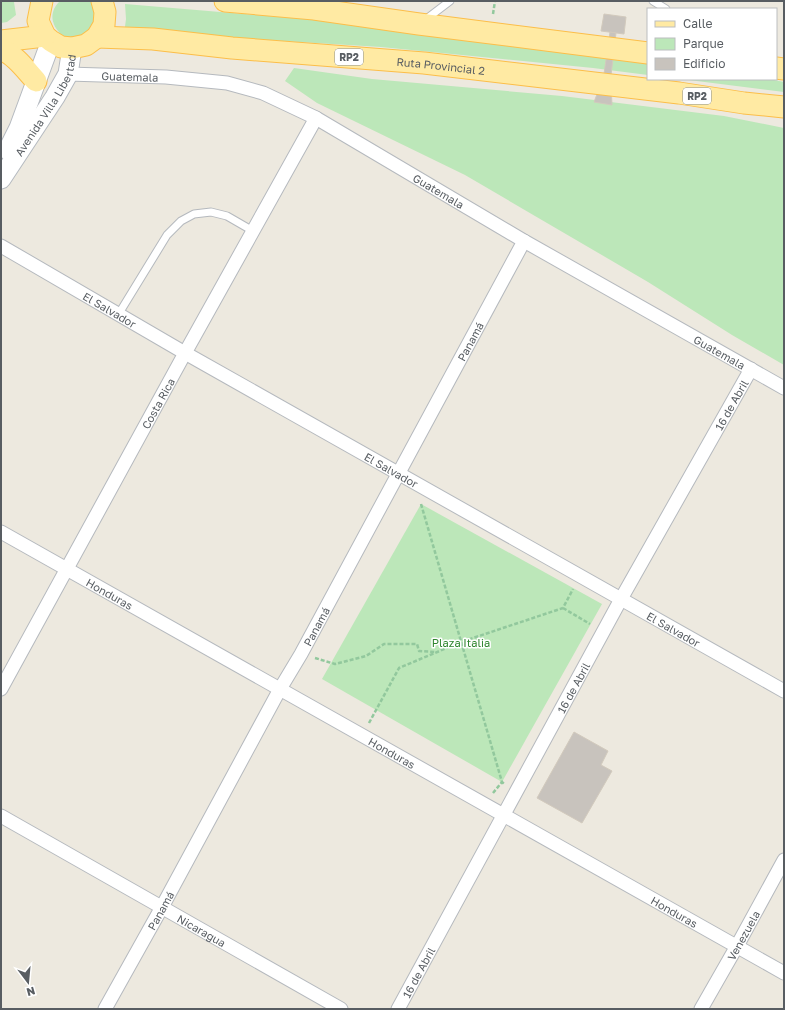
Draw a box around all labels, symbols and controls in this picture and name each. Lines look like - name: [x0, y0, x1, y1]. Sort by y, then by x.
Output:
- legend: [647, 8, 777, 80]
- text: Calle: [683, 16, 713, 31]
- text: Parque: [683, 36, 724, 51]
- road number: RP2: [335, 49, 363, 65]
- street label: Avenida Villa Libertad: [12, 53, 77, 158]
- street label: Ruta Provincial 2: [396, 54, 486, 77]
- text: Edificio: [683, 56, 725, 71]
- street label: Guatemala: [101, 69, 159, 83]
- road number: RP2: [683, 88, 711, 104]
- street label: Guatemala: [411, 171, 467, 211]
- street label: El Salvador: [81, 289, 139, 330]
- street label: Panamá: [454, 320, 486, 363]
- street label: Guatemala: [692, 332, 748, 371]
- street label: Costa Rica: [138, 375, 177, 431]
- street label: 16 de Abril: [712, 377, 750, 432]
- street label: El Salvador: [363, 449, 421, 490]
- street label: Honduras: [84, 575, 136, 612]
- street label: Panamá: [300, 605, 332, 648]
- street label: El Salvador: [645, 609, 703, 649]
- park label: Plaza Italia: [432, 636, 490, 649]
- street label: 16 de Abril: [554, 660, 592, 715]
- street label: Honduras: [367, 734, 418, 771]
- street label: Panamá: [144, 889, 176, 932]
- street label: Honduras: [649, 893, 700, 930]
- street label: Venezuela: [724, 908, 762, 962]
- street label: Nicaragua: [175, 911, 228, 949]
- street label: 16 de Abril: [399, 944, 437, 1000]
- north arrow: [8, 962, 48, 1002]
- text: N: [25, 985, 37, 999]

